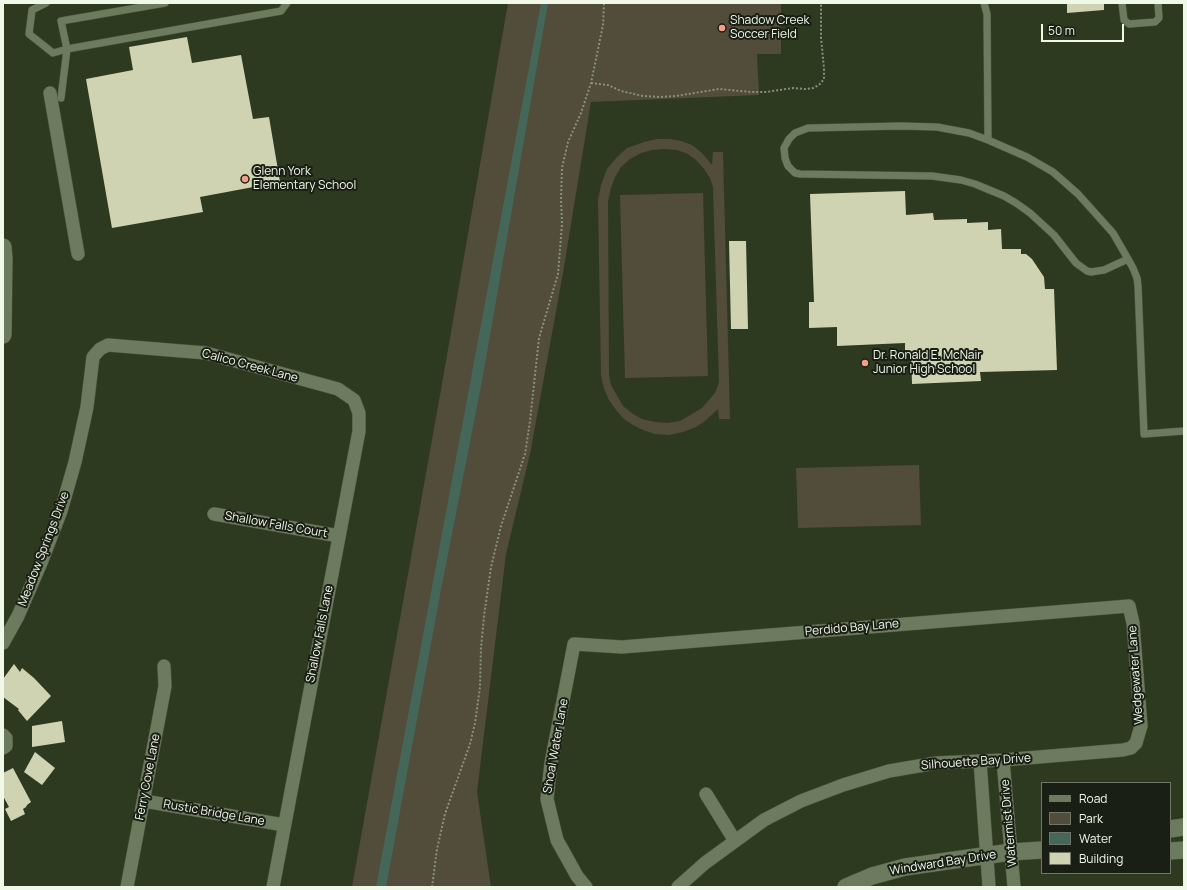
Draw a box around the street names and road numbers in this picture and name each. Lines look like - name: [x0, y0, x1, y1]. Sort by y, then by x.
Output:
- street label: Calico Creek Lane: [200, 346, 300, 386]
- street label: Meadow Springs Drive: [15, 490, 73, 608]
- street label: Shallow Falls Court: [224, 509, 328, 541]
- street label: Shallow Falls Lane: [303, 584, 337, 684]
- street label: Perdido Bay Lane: [804, 617, 900, 639]
- street label: Wedgewater Lane: [1125, 625, 1147, 725]
- street label: Shoal Water Lane: [541, 697, 571, 795]
- street label: Ferry Cove Lane: [133, 733, 163, 821]
- street label: Silhouette Bay Drive: [921, 751, 1031, 773]
- street label: Watermist Drive: [998, 779, 1020, 867]
- street label: Rustic Bridge Lane: [162, 797, 266, 829]
- street label: Windward Bay Drive: [889, 847, 997, 879]

